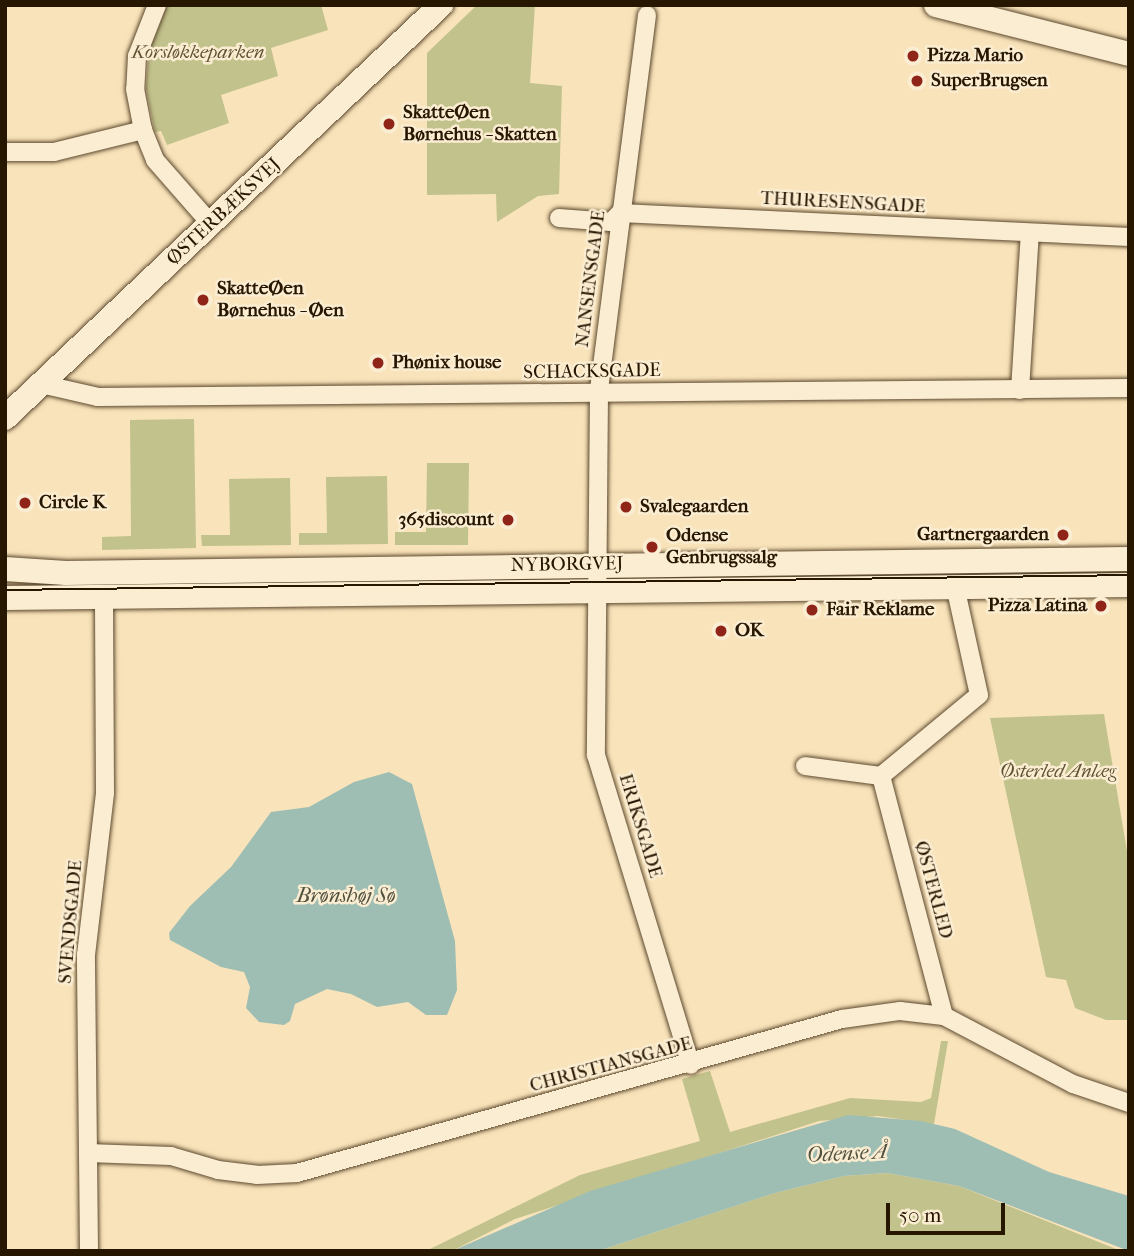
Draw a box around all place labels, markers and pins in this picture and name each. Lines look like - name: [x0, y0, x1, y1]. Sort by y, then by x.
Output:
- place label: Pizza Mario: [927, 45, 1023, 67]
- marker: Pizza Mario: [905, 48, 921, 64]
- place label: SuperBrugsen: [931, 70, 1048, 92]
- marker: SuperBrugsen: [909, 73, 925, 89]
- place label: SkatteØen Børnehus - Skatten: [403, 102, 557, 146]
- marker: SkatteØen Børnehus - Skatten: [381, 116, 397, 132]
- place label: SkatteØen Børnehus - Øen: [217, 278, 344, 322]
- marker: SkatteØen Børnehus - Øen: [195, 292, 211, 308]
- place label: Phønix house: [392, 352, 501, 374]
- marker: Phønix house: [370, 355, 386, 371]
- place label: Circle K: [39, 492, 106, 514]
- marker: Circle K: [17, 495, 33, 511]
- place label: Svalegaarden: [640, 496, 748, 518]
- marker: Svalegaarden: [618, 499, 634, 515]
- place label: 365discount: [398, 509, 494, 531]
- marker: 365discount: [500, 512, 516, 528]
- place label: Gartnergaarden: [917, 524, 1049, 546]
- place label: Odense Genbrugssalg: [666, 525, 777, 569]
- marker: Gartnergaarden: [1055, 527, 1071, 543]
- marker: Odense Genbrugssalg: [644, 539, 660, 555]
- place label: Pizza Latina: [988, 595, 1087, 617]
- marker: Pizza Latina: [1093, 598, 1109, 614]
- place label: Fair Reklame: [826, 599, 934, 621]
- marker: Fair Reklame: [804, 602, 820, 618]
- place label: OK: [735, 620, 764, 642]
- marker: OK: [713, 623, 729, 639]

